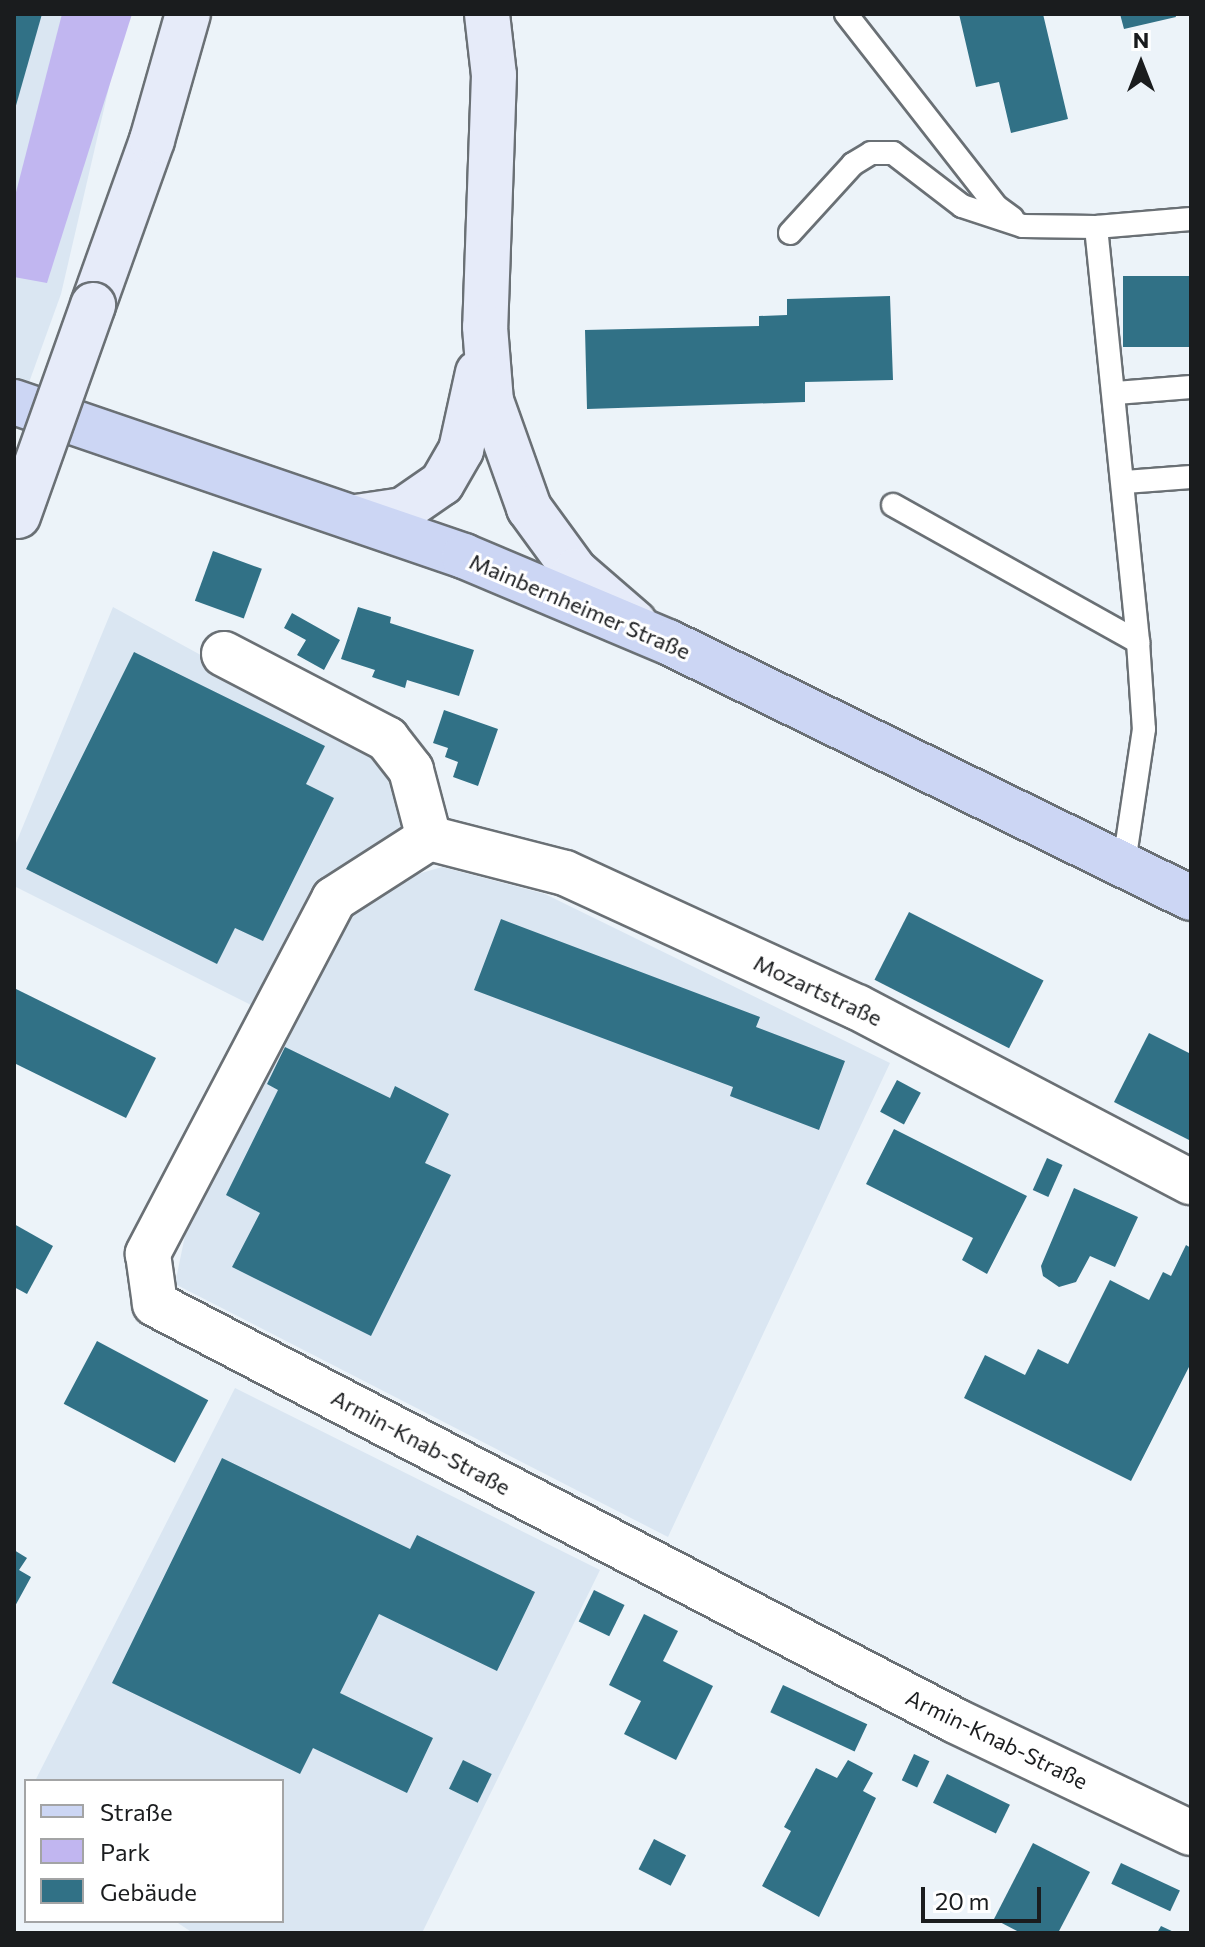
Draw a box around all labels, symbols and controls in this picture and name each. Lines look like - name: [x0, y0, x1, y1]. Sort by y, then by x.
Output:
- north arrow: [1101, 24, 1181, 104]
- text: N: [1133, 26, 1149, 53]
- street label: Mainbernheimer Straße: [466, 548, 694, 664]
- street label: Mozartstraße: [750, 949, 886, 1031]
- street label: Armin-Knab-Straße: [327, 1384, 515, 1500]
- street label: Armin-Knab-Straße: [902, 1684, 1092, 1794]
- legend: [24, 1779, 284, 1923]
- text: Straße: [100, 1797, 173, 1826]
- text: Park: [100, 1837, 150, 1866]
- scale bar: [925, 1871, 1045, 1921]
- text: Gebäude: [100, 1877, 197, 1906]
- text: 20 m: [935, 1886, 989, 1915]

